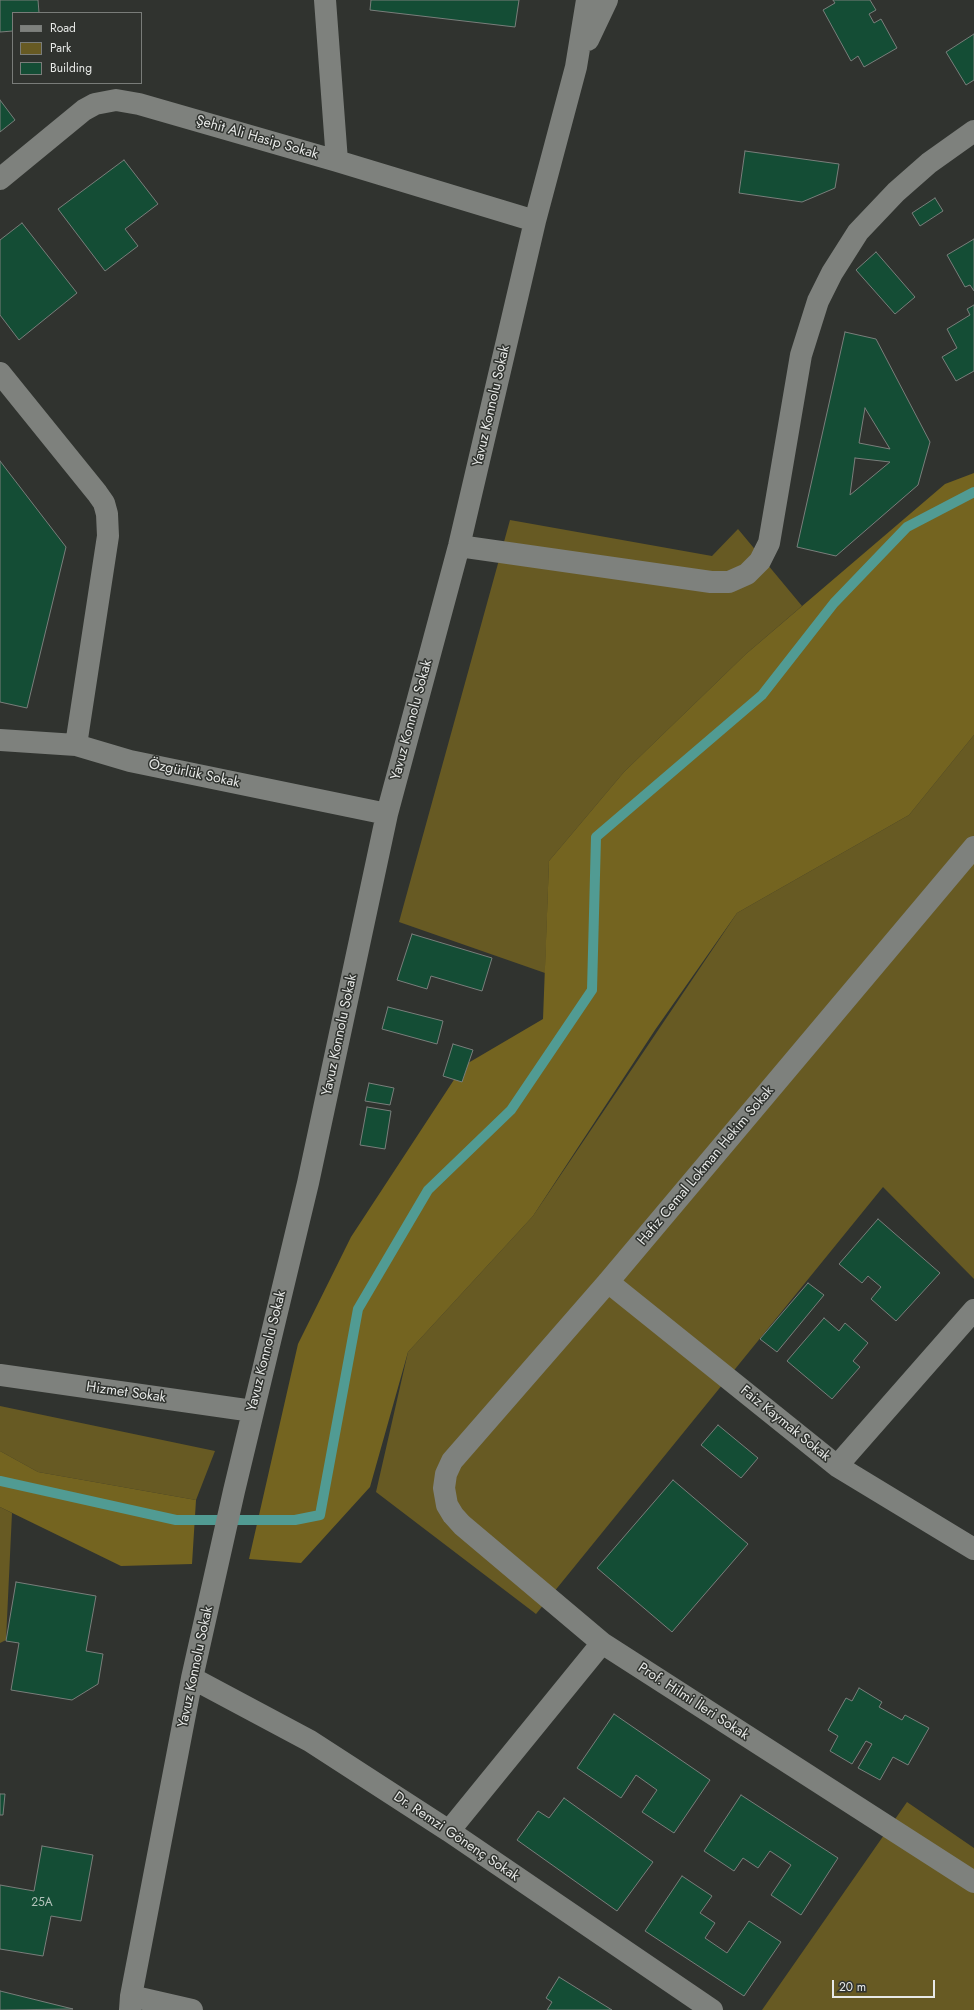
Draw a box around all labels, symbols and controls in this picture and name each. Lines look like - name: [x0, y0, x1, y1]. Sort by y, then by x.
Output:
- legend: [12, 12, 142, 84]
- text: Road: [50, 19, 76, 37]
- text: Park: [50, 39, 71, 57]
- text: Building: [50, 59, 92, 77]
- street label: Şehit Ali Hasip Sokak: [194, 113, 320, 163]
- street label: Yavuz Konnolu Sokak: [470, 344, 514, 468]
- street label: Yavuz Konnolu Sokak: [388, 658, 436, 782]
- street label: Özgürlük Sokak: [147, 756, 241, 792]
- street label: Yavuz Konnolu Sokak: [319, 973, 361, 1097]
- street label: Hafiz Cemal Lokman Hekim Sokak: [634, 1083, 778, 1249]
- street label: Yavuz Konnolu Sokak: [244, 1289, 290, 1413]
- street label: Hizmet Sokak: [85, 1379, 167, 1407]
- street label: Faiz Kaymak Sokak: [737, 1383, 833, 1465]
- street label: Yavuz Konnolu Sokak: [175, 1605, 217, 1729]
- street label: Prof. Hilmi İleri Sokak: [635, 1660, 751, 1744]
- street label: Dr. Remzi Gönenç Sokak: [390, 1789, 522, 1885]
- house number: 25A: [31, 1896, 53, 1910]
- scale bar: [834, 1972, 937, 1998]
- text: 20 m: [839, 1978, 866, 1996]

